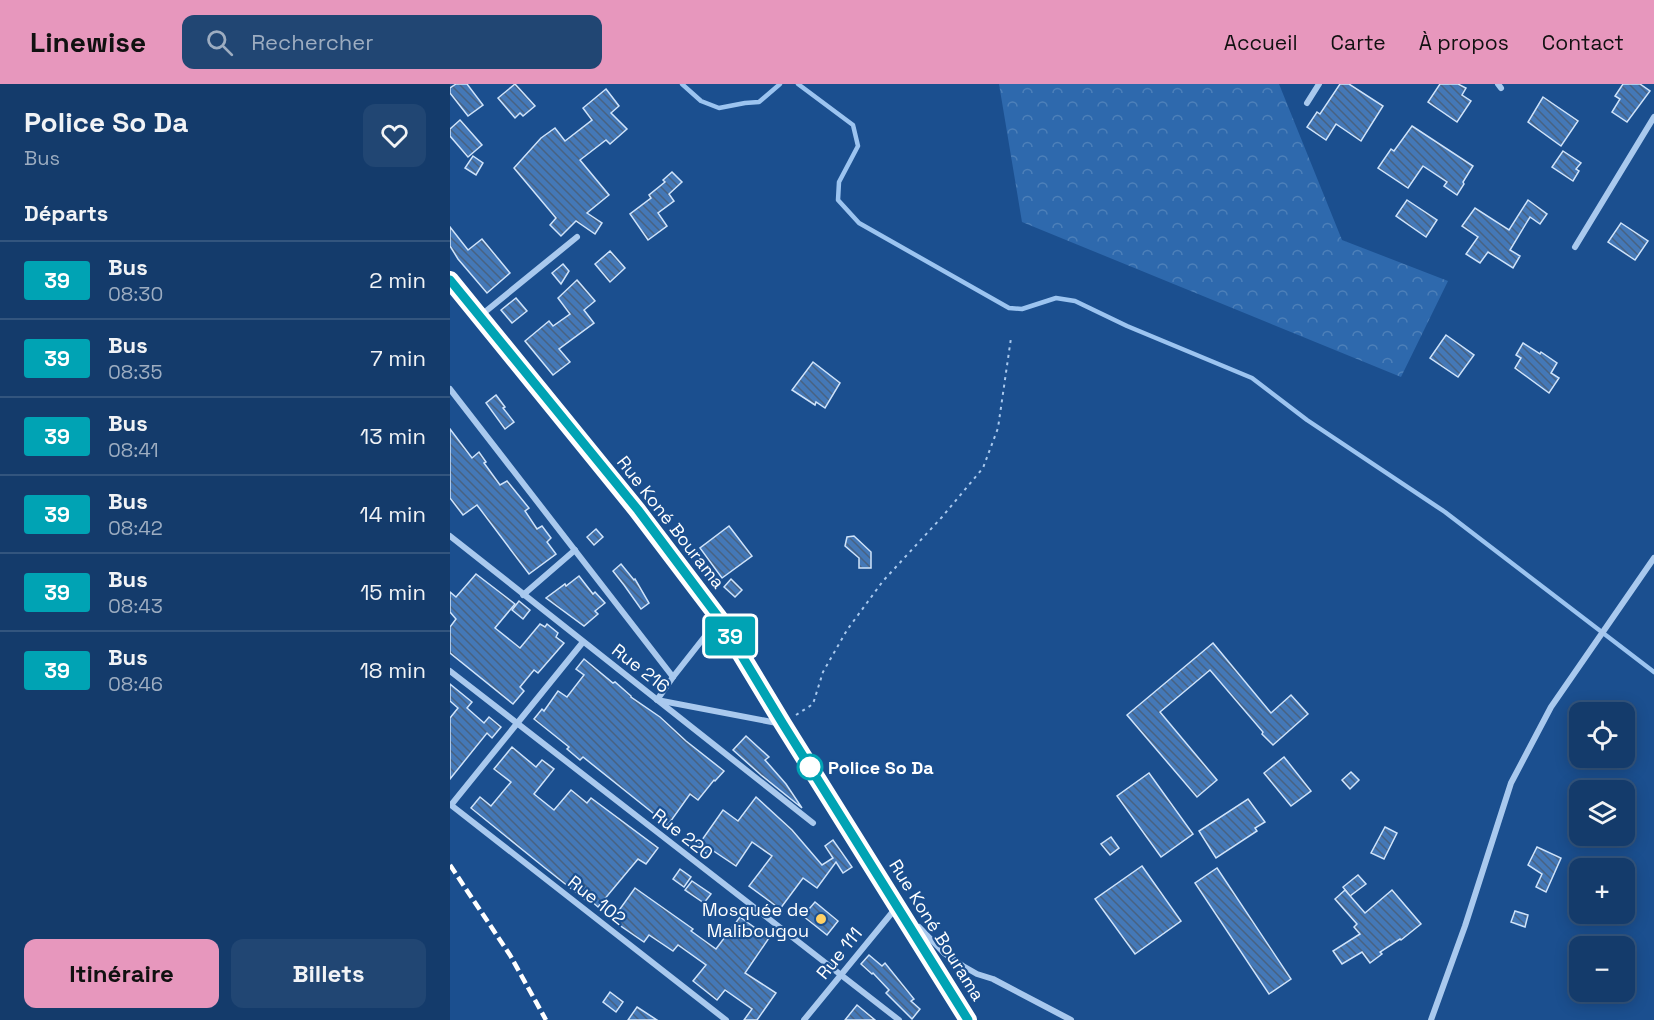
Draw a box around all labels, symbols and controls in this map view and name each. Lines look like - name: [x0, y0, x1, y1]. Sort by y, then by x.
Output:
- search box: [182, 15, 602, 69]
- text: Linewise: [30, 24, 146, 60]
- icon: search: [203, 26, 236, 59]
- text: Rechercher: [251, 28, 374, 56]
- text: Accueil: [1224, 29, 1298, 56]
- text: Carte: [1331, 29, 1386, 56]
- text: À propos: [1419, 29, 1509, 56]
- text: Contact: [1542, 29, 1624, 56]
- text: Police So Da: [24, 104, 188, 140]
- button: heart: [363, 104, 426, 167]
- text: Bus: [24, 145, 60, 171]
- text: Départs: [24, 199, 108, 227]
- text: Bus: [108, 253, 148, 281]
- text: 2 min: [369, 266, 426, 294]
- text: 39: [44, 267, 70, 294]
- text: 08:30: [108, 281, 163, 307]
- text: Bus: [108, 331, 148, 359]
- text: 7 min: [370, 344, 426, 372]
- text: 39: [44, 345, 70, 372]
- text: 08:35: [108, 359, 162, 385]
- text: Bus: [108, 409, 148, 437]
- text: 13 min: [360, 422, 426, 450]
- text: 39: [44, 423, 70, 450]
- text: 08:41: [108, 437, 159, 463]
- street label: Rue Koné Bourama: [612, 451, 730, 593]
- text: Bus: [108, 487, 148, 515]
- text: 14 min: [360, 500, 426, 528]
- text: 39: [44, 501, 70, 528]
- text: 08:42: [108, 515, 163, 541]
- text: Bus: [108, 565, 148, 593]
- text: 15 min: [360, 578, 426, 606]
- text: 39: [44, 579, 70, 606]
- text: 08:43: [108, 593, 163, 619]
- line badge: 39: [703, 616, 757, 656]
- text: 39: [717, 623, 743, 650]
- street label: Rue 216: [607, 638, 675, 698]
- text: Bus: [108, 643, 148, 671]
- text: 18 min: [360, 656, 426, 684]
- text: 39: [44, 657, 70, 684]
- text: 08:46: [108, 671, 163, 697]
- map controls: [1569, 702, 1635, 1002]
- button: locate: [1569, 702, 1635, 768]
- marker: Police So Da: [797, 754, 823, 780]
- place label: Police So Da: [828, 756, 934, 779]
- button: layers: [1569, 780, 1635, 846]
- street label: Rue 220: [648, 803, 718, 865]
- street label: Rue Koné Bourama: [884, 855, 990, 1005]
- button: +: [1569, 858, 1635, 924]
- street label: Rue 102: [563, 870, 631, 930]
- place label: Mosquée de Malibougou: [702, 898, 809, 942]
- marker: Mosquée de Malibougou: [814, 912, 828, 926]
- street label: Rue 111: [811, 922, 867, 984]
- button: −: [1569, 936, 1635, 1002]
- button: Itinéraire: [24, 939, 219, 1008]
- button: Billets: [231, 939, 426, 1008]

